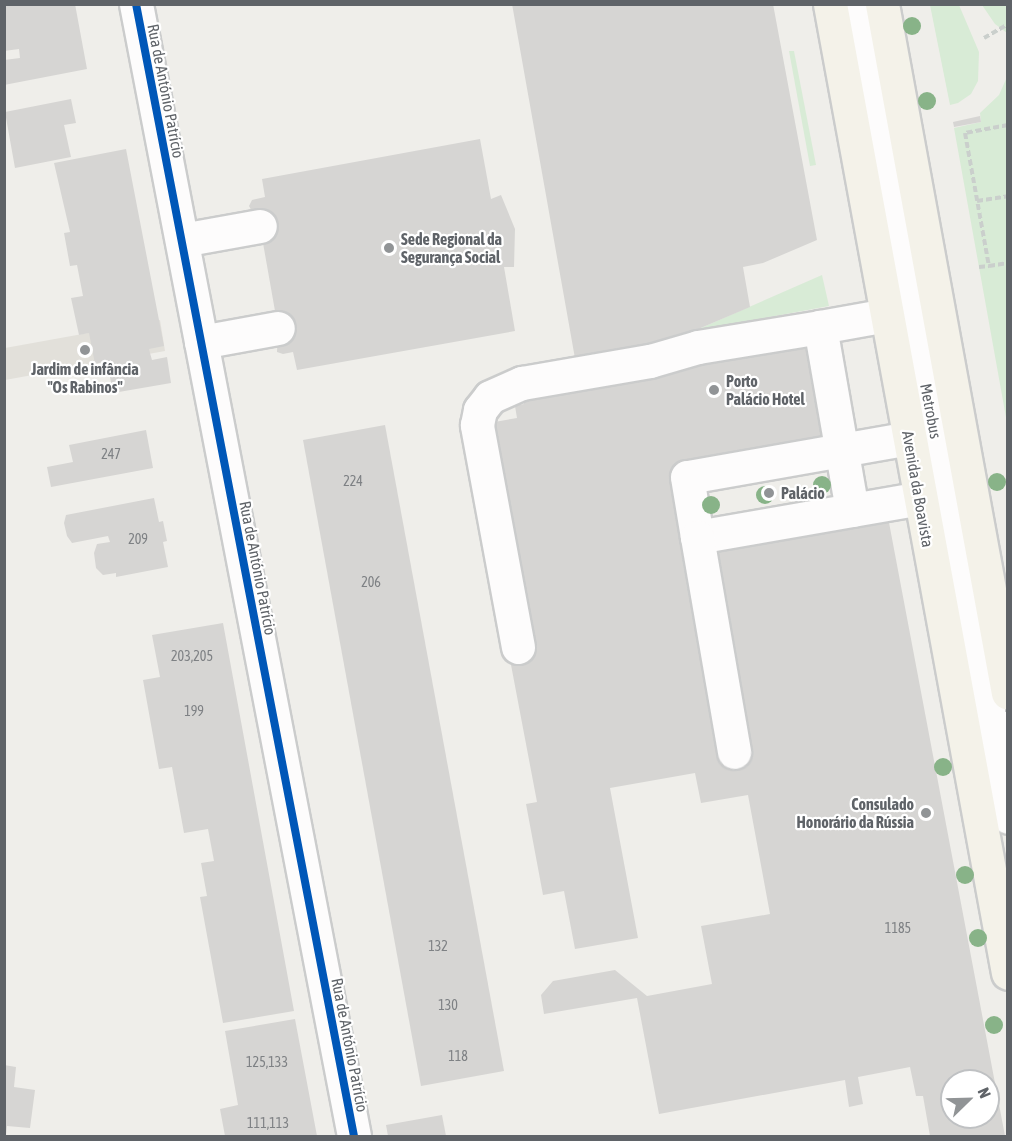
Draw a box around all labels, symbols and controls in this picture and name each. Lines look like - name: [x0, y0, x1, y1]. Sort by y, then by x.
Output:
- street label: Rua de António Patrício: [144, 22, 188, 160]
- place label: Sede Regional da Segurança Social: [401, 229, 502, 267]
- marker: Sede Regional da Segurança Social: [382, 241, 396, 255]
- marker: Jardim de infância "Os Rabinos": [78, 343, 92, 357]
- place label: Jardim de infância "Os Rabinos": [31, 359, 139, 397]
- place label: Porto Palácio Hotel: [726, 371, 805, 409]
- street label: Metrobus: [916, 382, 946, 440]
- marker: Porto Palácio Hotel: [707, 383, 721, 397]
- street label: Avenida da Boavista: [898, 429, 938, 549]
- house number: 247: [101, 446, 121, 462]
- house number: 224: [343, 473, 363, 489]
- place label: Palácio: [781, 483, 825, 503]
- marker: Palácio: [762, 486, 776, 500]
- street label: Rua de António Patrício: [236, 499, 280, 637]
- house number: 209: [128, 531, 148, 547]
- house number: 206: [361, 574, 381, 590]
- house number: 203,205: [171, 648, 213, 664]
- house number: 199: [184, 703, 204, 719]
- place label: Consulado Honorário da Rússia: [797, 794, 914, 832]
- marker: Consulado Honorário da Rússia: [919, 806, 933, 820]
- house number: 1185: [885, 920, 911, 936]
- house number: 132: [428, 938, 448, 954]
- street label: Rua de António Patrício: [328, 976, 372, 1114]
- house number: 130: [438, 997, 458, 1013]
- house number: 118: [448, 1048, 468, 1064]
- house number: 125,133: [246, 1054, 288, 1070]
- north arrow: [940, 1069, 1000, 1129]
- text: N: [975, 1085, 995, 1101]
- house number: 111,113: [247, 1115, 289, 1131]

